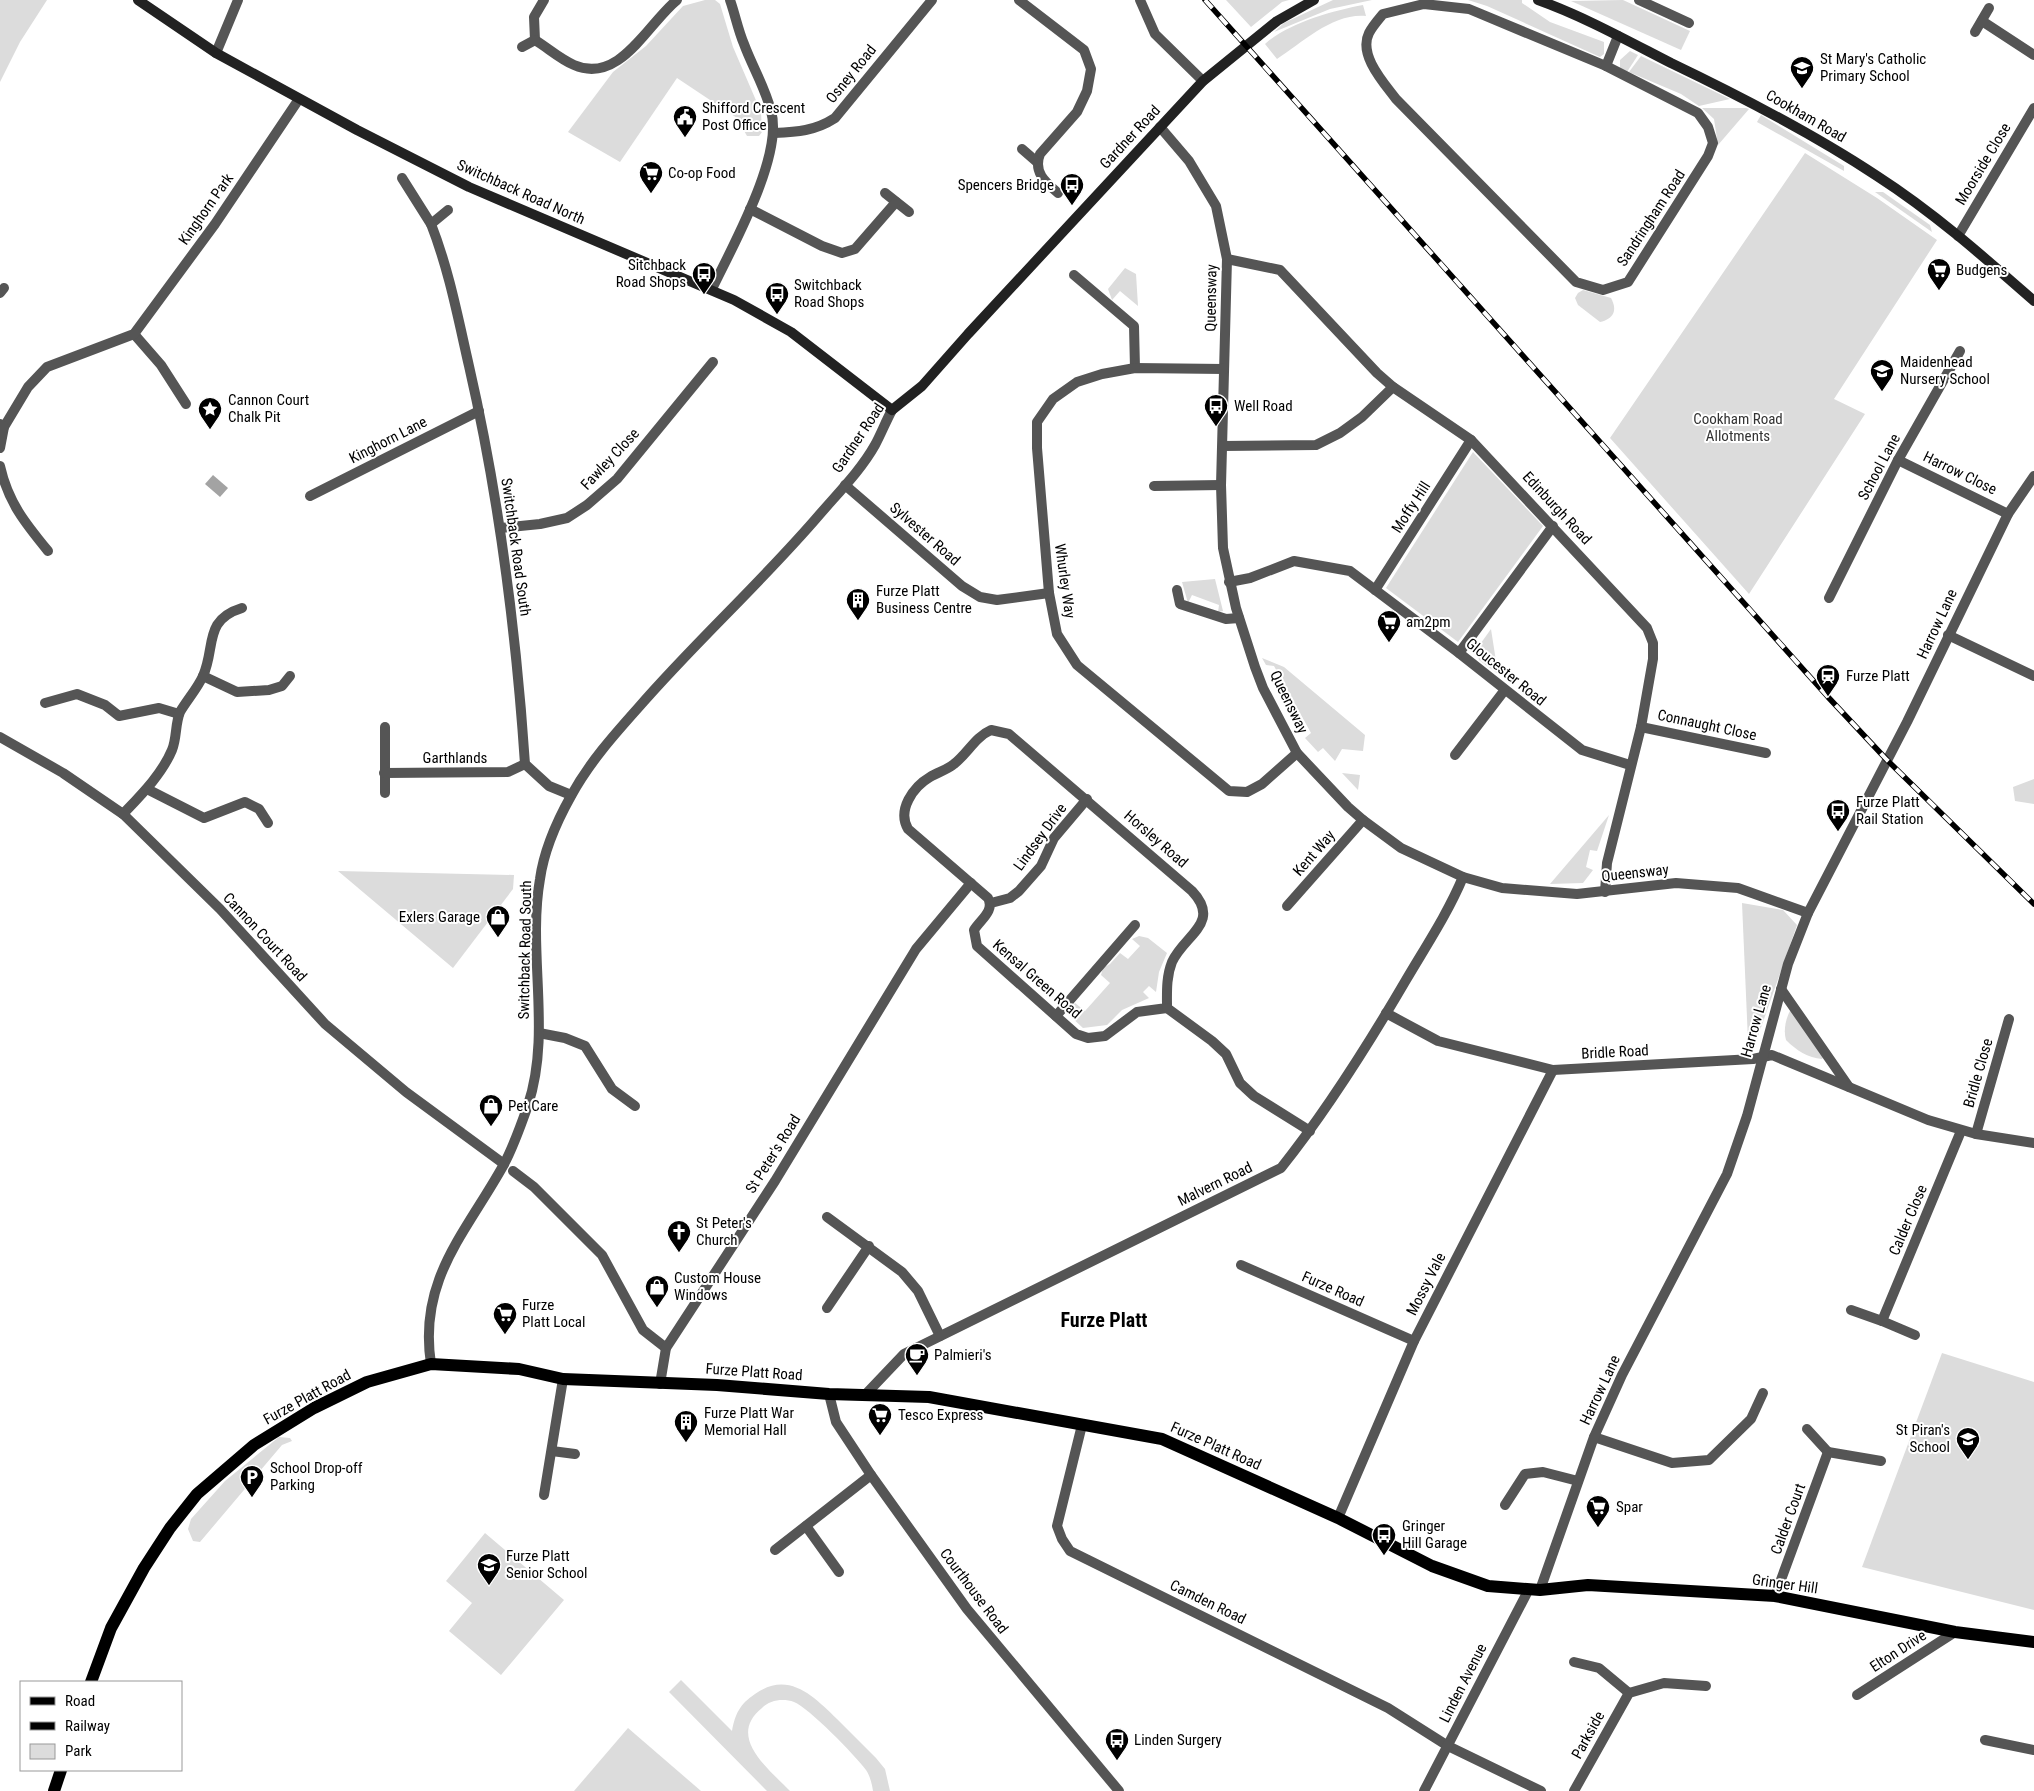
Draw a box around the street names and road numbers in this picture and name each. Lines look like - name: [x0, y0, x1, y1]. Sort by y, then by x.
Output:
- street label: Osney Road: [822, 41, 880, 107]
- street label: Cookham Road: [1763, 86, 1849, 146]
- street label: Gardner Road: [1096, 101, 1164, 173]
- street label: Moorside Close: [1951, 120, 2015, 208]
- street label: Switchback Road North: [454, 156, 588, 228]
- street label: Sandringham Road: [1613, 166, 1689, 270]
- street label: Kinghorn Park: [175, 170, 237, 248]
- street label: Queensway: [1201, 264, 1221, 332]
- street label: Gardner Road: [828, 400, 888, 476]
- street label: Kinghorn Lane: [346, 413, 430, 467]
- street label: Fawley Close: [577, 425, 643, 493]
- street label: School Lane: [1854, 431, 1904, 503]
- street label: Harrow Close: [1920, 447, 2000, 499]
- street label: Edinburgh Road: [1519, 468, 1595, 548]
- street label: Switchback Road South: [497, 477, 535, 617]
- street label: Moffy Hill: [1388, 478, 1434, 536]
- street label: Sylvester Road: [886, 499, 964, 569]
- street label: Whurley Way: [1051, 543, 1079, 619]
- street label: Harrow Lane: [1913, 586, 1961, 662]
- street label: Gloucester Road: [1462, 634, 1550, 710]
- street label: Queensway: [1266, 668, 1312, 736]
- street label: Connaught Close: [1656, 706, 1758, 744]
- street label: Garthlands: [423, 749, 488, 767]
- street label: Lindsey Drive: [1010, 800, 1070, 874]
- street label: Horsley Road: [1120, 806, 1192, 872]
- street label: Kent Way: [1289, 826, 1339, 880]
- street label: Queensway: [1600, 861, 1670, 885]
- street label: Switchback Road South: [515, 880, 535, 1020]
- street label: Cannon Court Road: [219, 889, 311, 985]
- street label: Kensal Green Road: [989, 936, 1085, 1022]
- street label: Harrow Lane: [1737, 983, 1775, 1059]
- street label: Bridle Close: [1960, 1036, 1996, 1110]
- street label: Bridle Road: [1581, 1041, 1649, 1063]
- street label: St Peter's Road: [742, 1111, 804, 1197]
- street label: Malvern Road: [1175, 1158, 1255, 1210]
- street label: Calder Close: [1885, 1182, 1931, 1258]
- street label: Mossy Vale: [1403, 1250, 1449, 1318]
- street label: Furze Road: [1299, 1267, 1367, 1311]
- street label: Harrow Lane: [1576, 1352, 1624, 1428]
- street label: Furze Platt Road: [705, 1360, 803, 1384]
- street label: Furze Platt Road: [260, 1366, 354, 1428]
- street label: Furze Platt Road: [1168, 1418, 1264, 1474]
- street label: Calder Court: [1767, 1481, 1809, 1557]
- street label: Courthouse Road: [936, 1545, 1012, 1637]
- street label: Gringer Hill: [1751, 1570, 1819, 1598]
- street label: Camden Road: [1167, 1576, 1249, 1628]
- street label: Elton Drive: [1867, 1626, 1929, 1676]
- street label: Linden Avenue: [1435, 1641, 1491, 1725]
- street label: Parkside: [1568, 1708, 1608, 1762]

